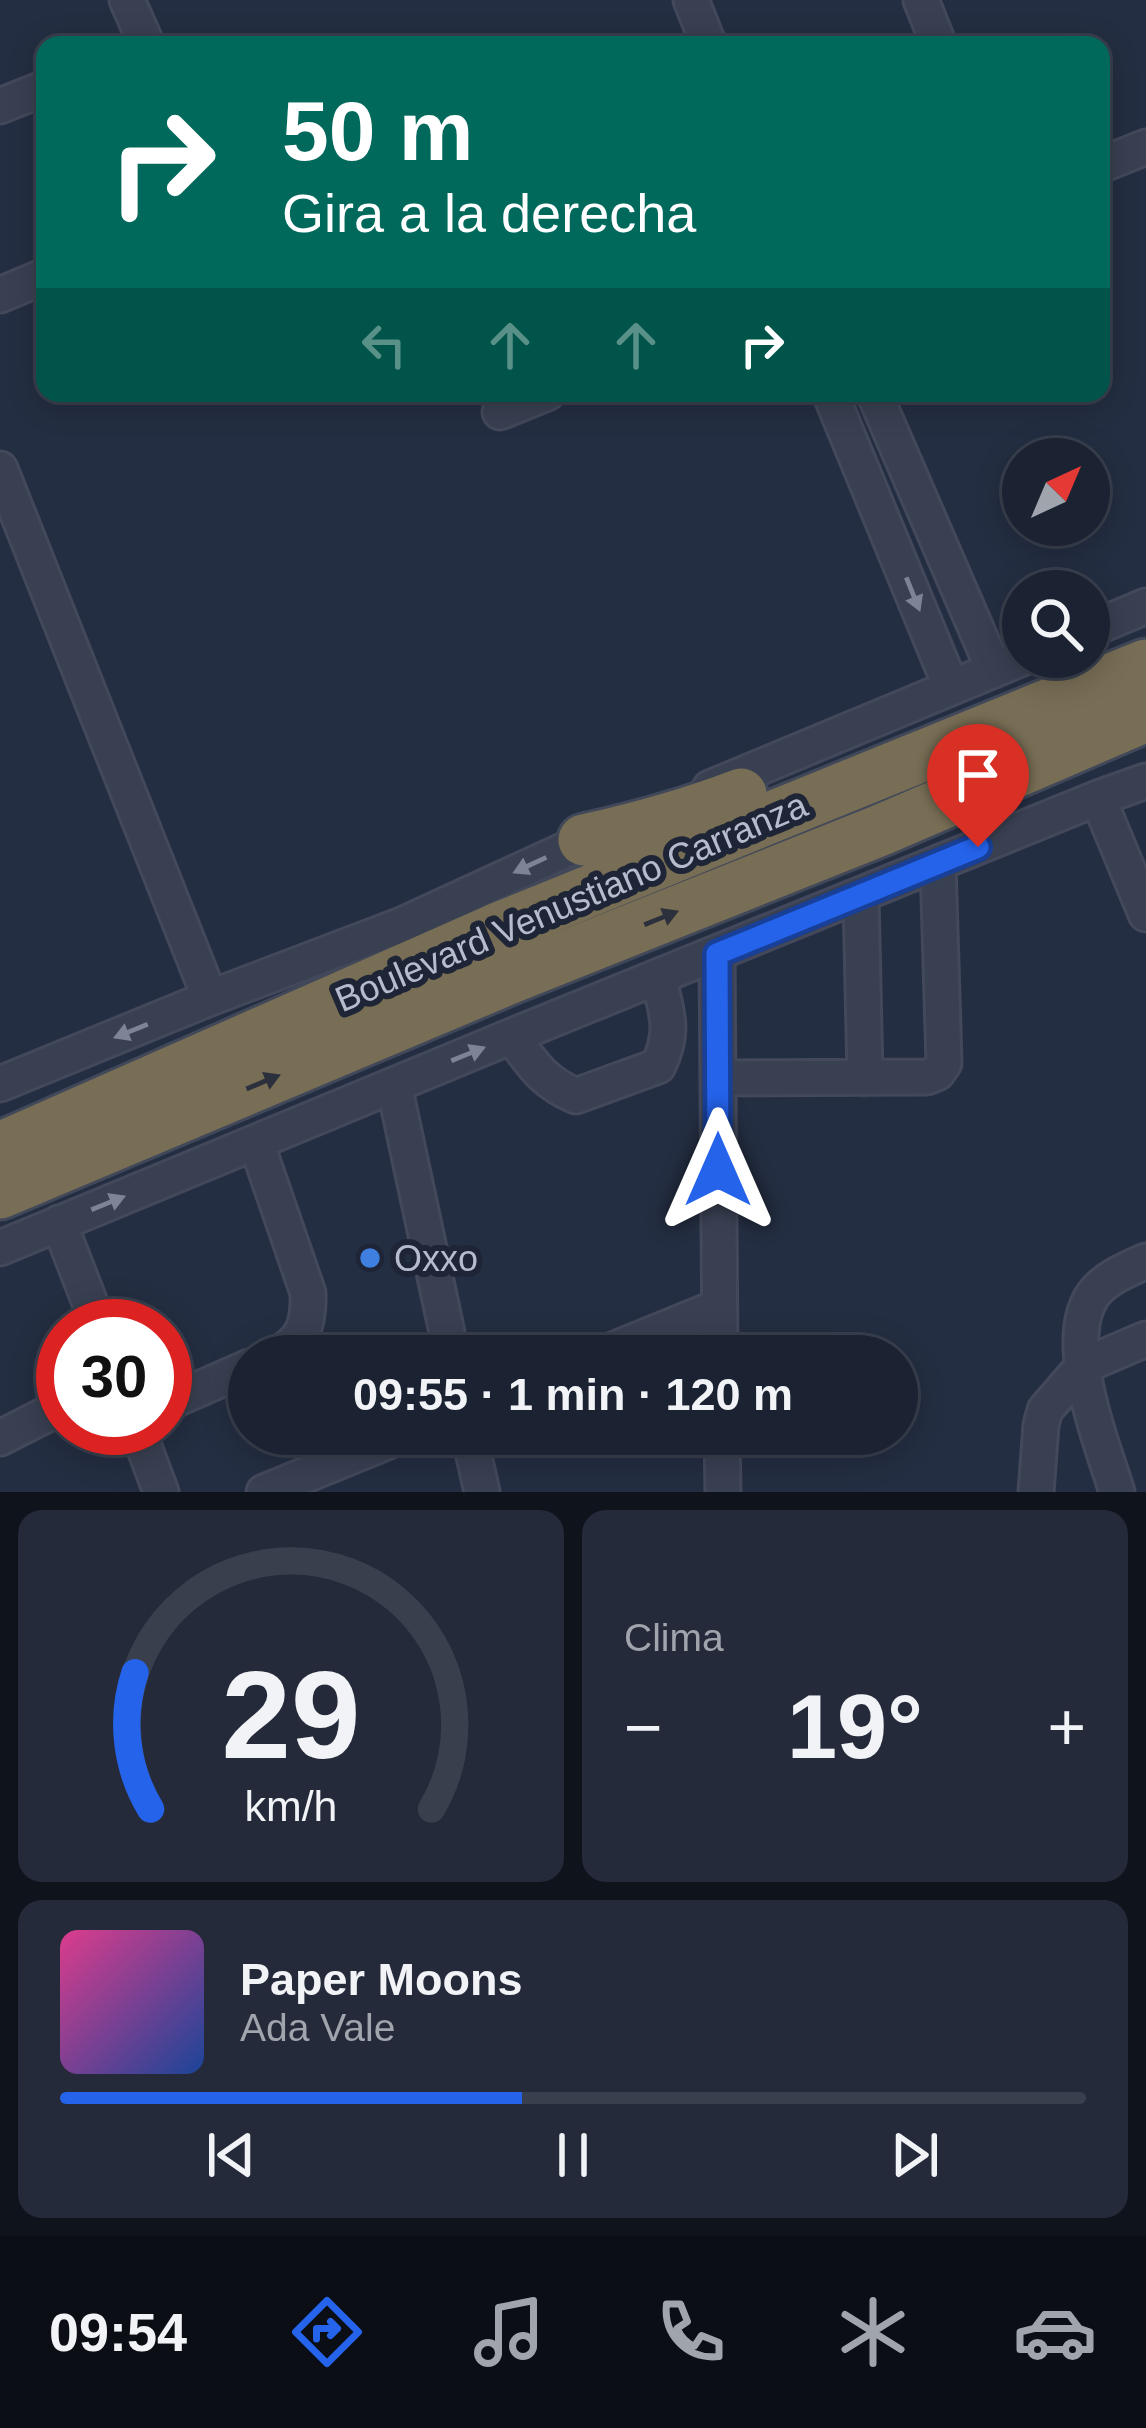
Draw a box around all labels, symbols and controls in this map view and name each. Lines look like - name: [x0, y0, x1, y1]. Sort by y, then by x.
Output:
- icon: right: [84, 84, 240, 240]
- text: 50 m: [282, 84, 473, 178]
- text: Gira a la derecha: [282, 183, 696, 243]
- icon: left: [351, 312, 417, 378]
- icon: ahead: [477, 312, 543, 378]
- icon: ahead: [603, 312, 669, 378]
- icon: right: [729, 312, 795, 378]
- north arrow: [1002, 438, 1110, 546]
- map controls: [1002, 438, 1110, 678]
- button: search: [1002, 570, 1110, 678]
- one-way arrow: [904, 577, 923, 613]
- pin: [927, 724, 1029, 847]
- icon: arrive: [945, 742, 1011, 808]
- street label: Boulevard Venustiano Carranza: [329, 783, 814, 1020]
- one-way arrow: [512, 856, 547, 876]
- one-way arrow: [643, 907, 679, 926]
- one-way arrow: [112, 1022, 148, 1041]
- one-way arrow: [451, 1044, 487, 1063]
- one-way arrow: [245, 1072, 281, 1091]
- position arrow: [655, 1107, 781, 1233]
- one-way arrow: [90, 1193, 126, 1212]
- place label: Oxxo: [394, 1238, 478, 1279]
- marker: Oxxo: [357, 1245, 383, 1271]
- speed limit sign: 30: [36, 1299, 192, 1455]
- text: 09:55 · 1 min · 120 m: [353, 1369, 793, 1420]
- text: Clima: [624, 1616, 724, 1659]
- text: 29: [222, 1645, 360, 1784]
- text: 19°: [787, 1677, 923, 1777]
- text: −: [624, 1690, 663, 1764]
- text: +: [1047, 1690, 1086, 1764]
- text: km/h: [245, 1782, 337, 1830]
- text: Paper Moons: [240, 1954, 523, 2005]
- text: Ada Vale: [240, 2006, 395, 2049]
- icon: previous: [198, 2122, 264, 2188]
- icon: pause: [540, 2122, 606, 2188]
- icon: next: [882, 2122, 948, 2188]
- icon: directions: [285, 2290, 369, 2374]
- icon: music: [467, 2290, 551, 2374]
- icon: phone: [649, 2290, 733, 2374]
- icon: climate: [831, 2290, 915, 2374]
- icon: car: [1013, 2290, 1097, 2374]
- text: 09:54: [49, 2302, 187, 2362]

